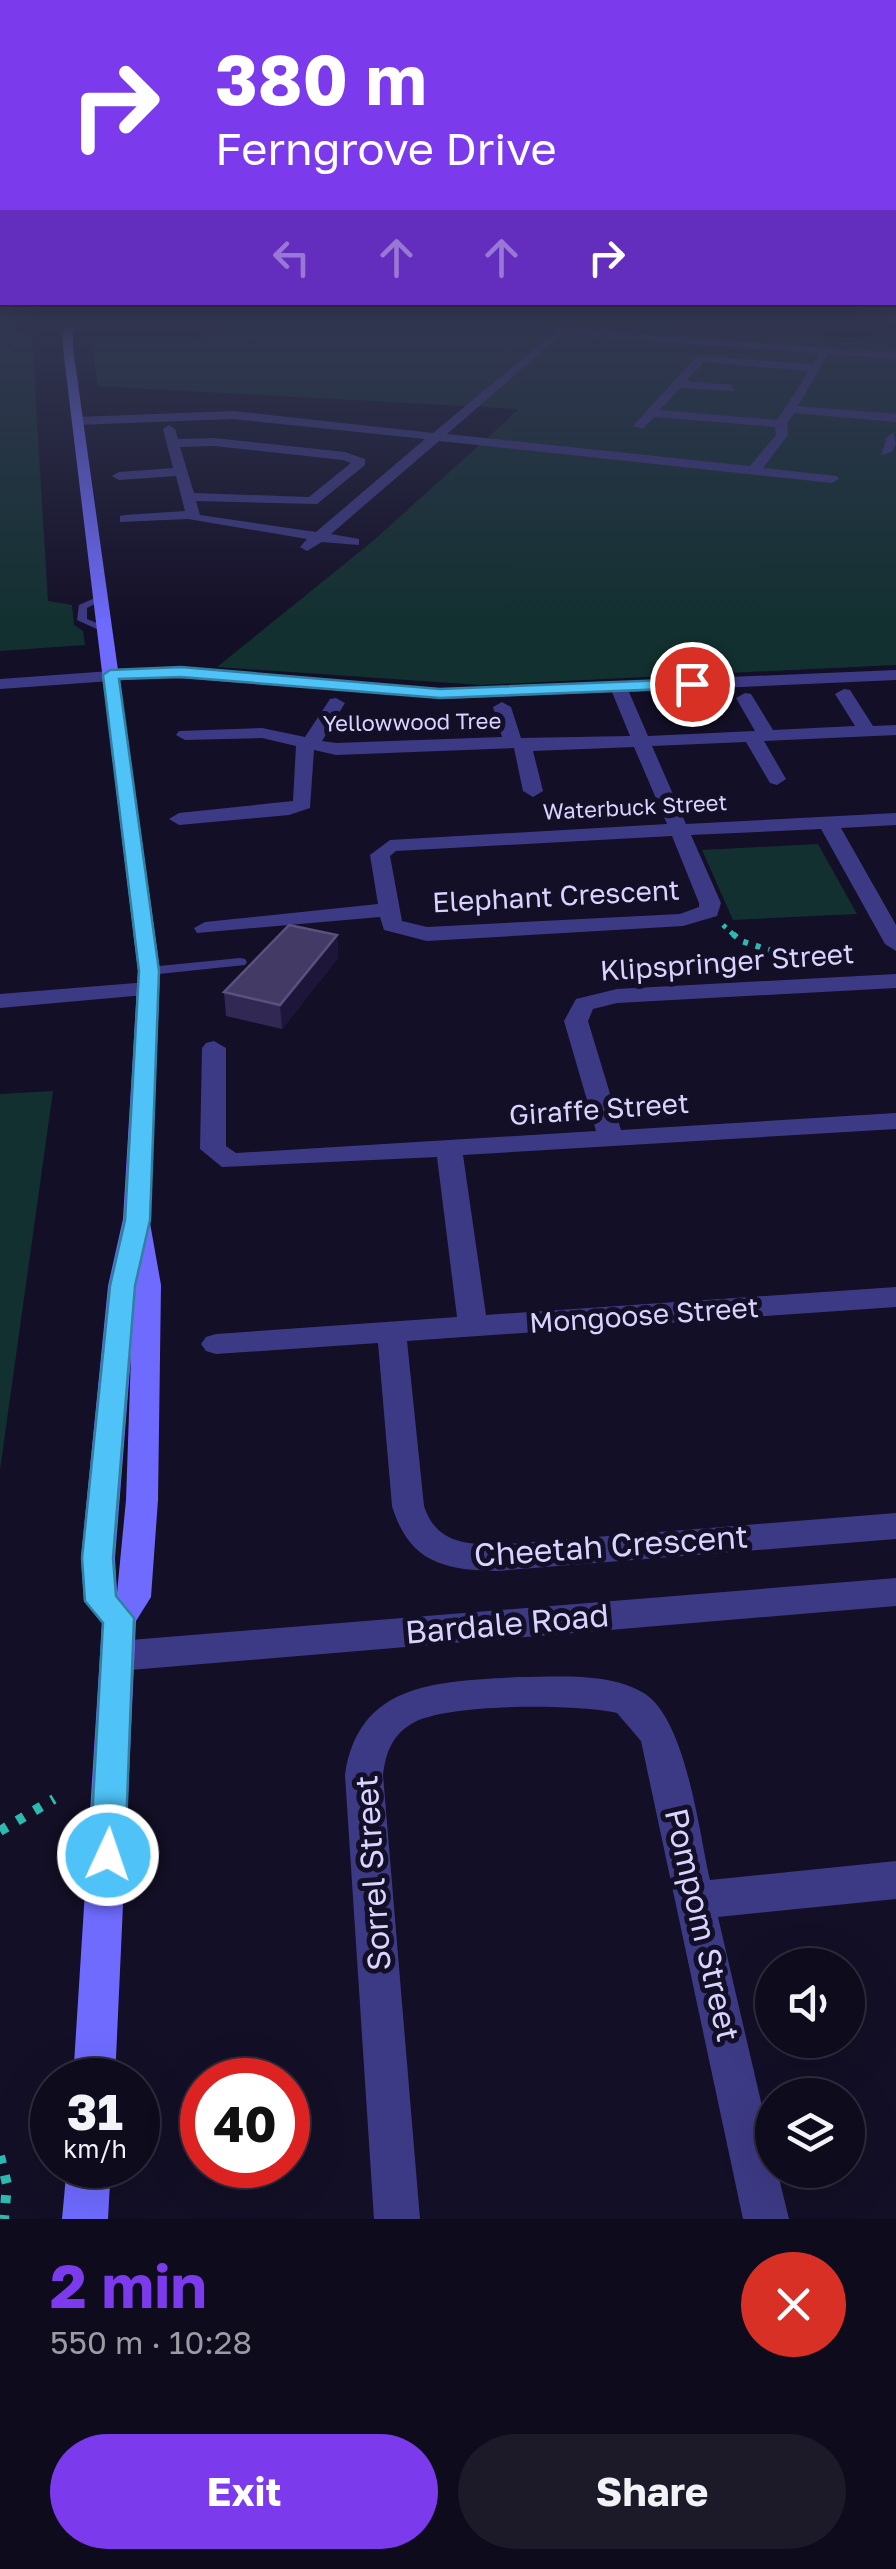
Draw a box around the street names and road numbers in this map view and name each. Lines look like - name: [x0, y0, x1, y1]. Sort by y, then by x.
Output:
- street label: Yellowwood Tree: [323, 706, 501, 737]
- street label: Waterbuck Street: [542, 788, 728, 825]
- street label: Elephant Crescent: [431, 873, 681, 918]
- street label: Klipspringer Street: [599, 936, 855, 987]
- street label: Giraffe Street: [508, 1086, 690, 1131]
- street label: Mongoose Street: [528, 1290, 760, 1339]
- street label: Cheetah Crescent: [473, 1516, 749, 1574]
- street label: Bardale Road: [403, 1595, 610, 1651]
- street label: Sorrel Street: [346, 1774, 398, 1972]
- street label: Pompom Street: [658, 1805, 748, 2045]

